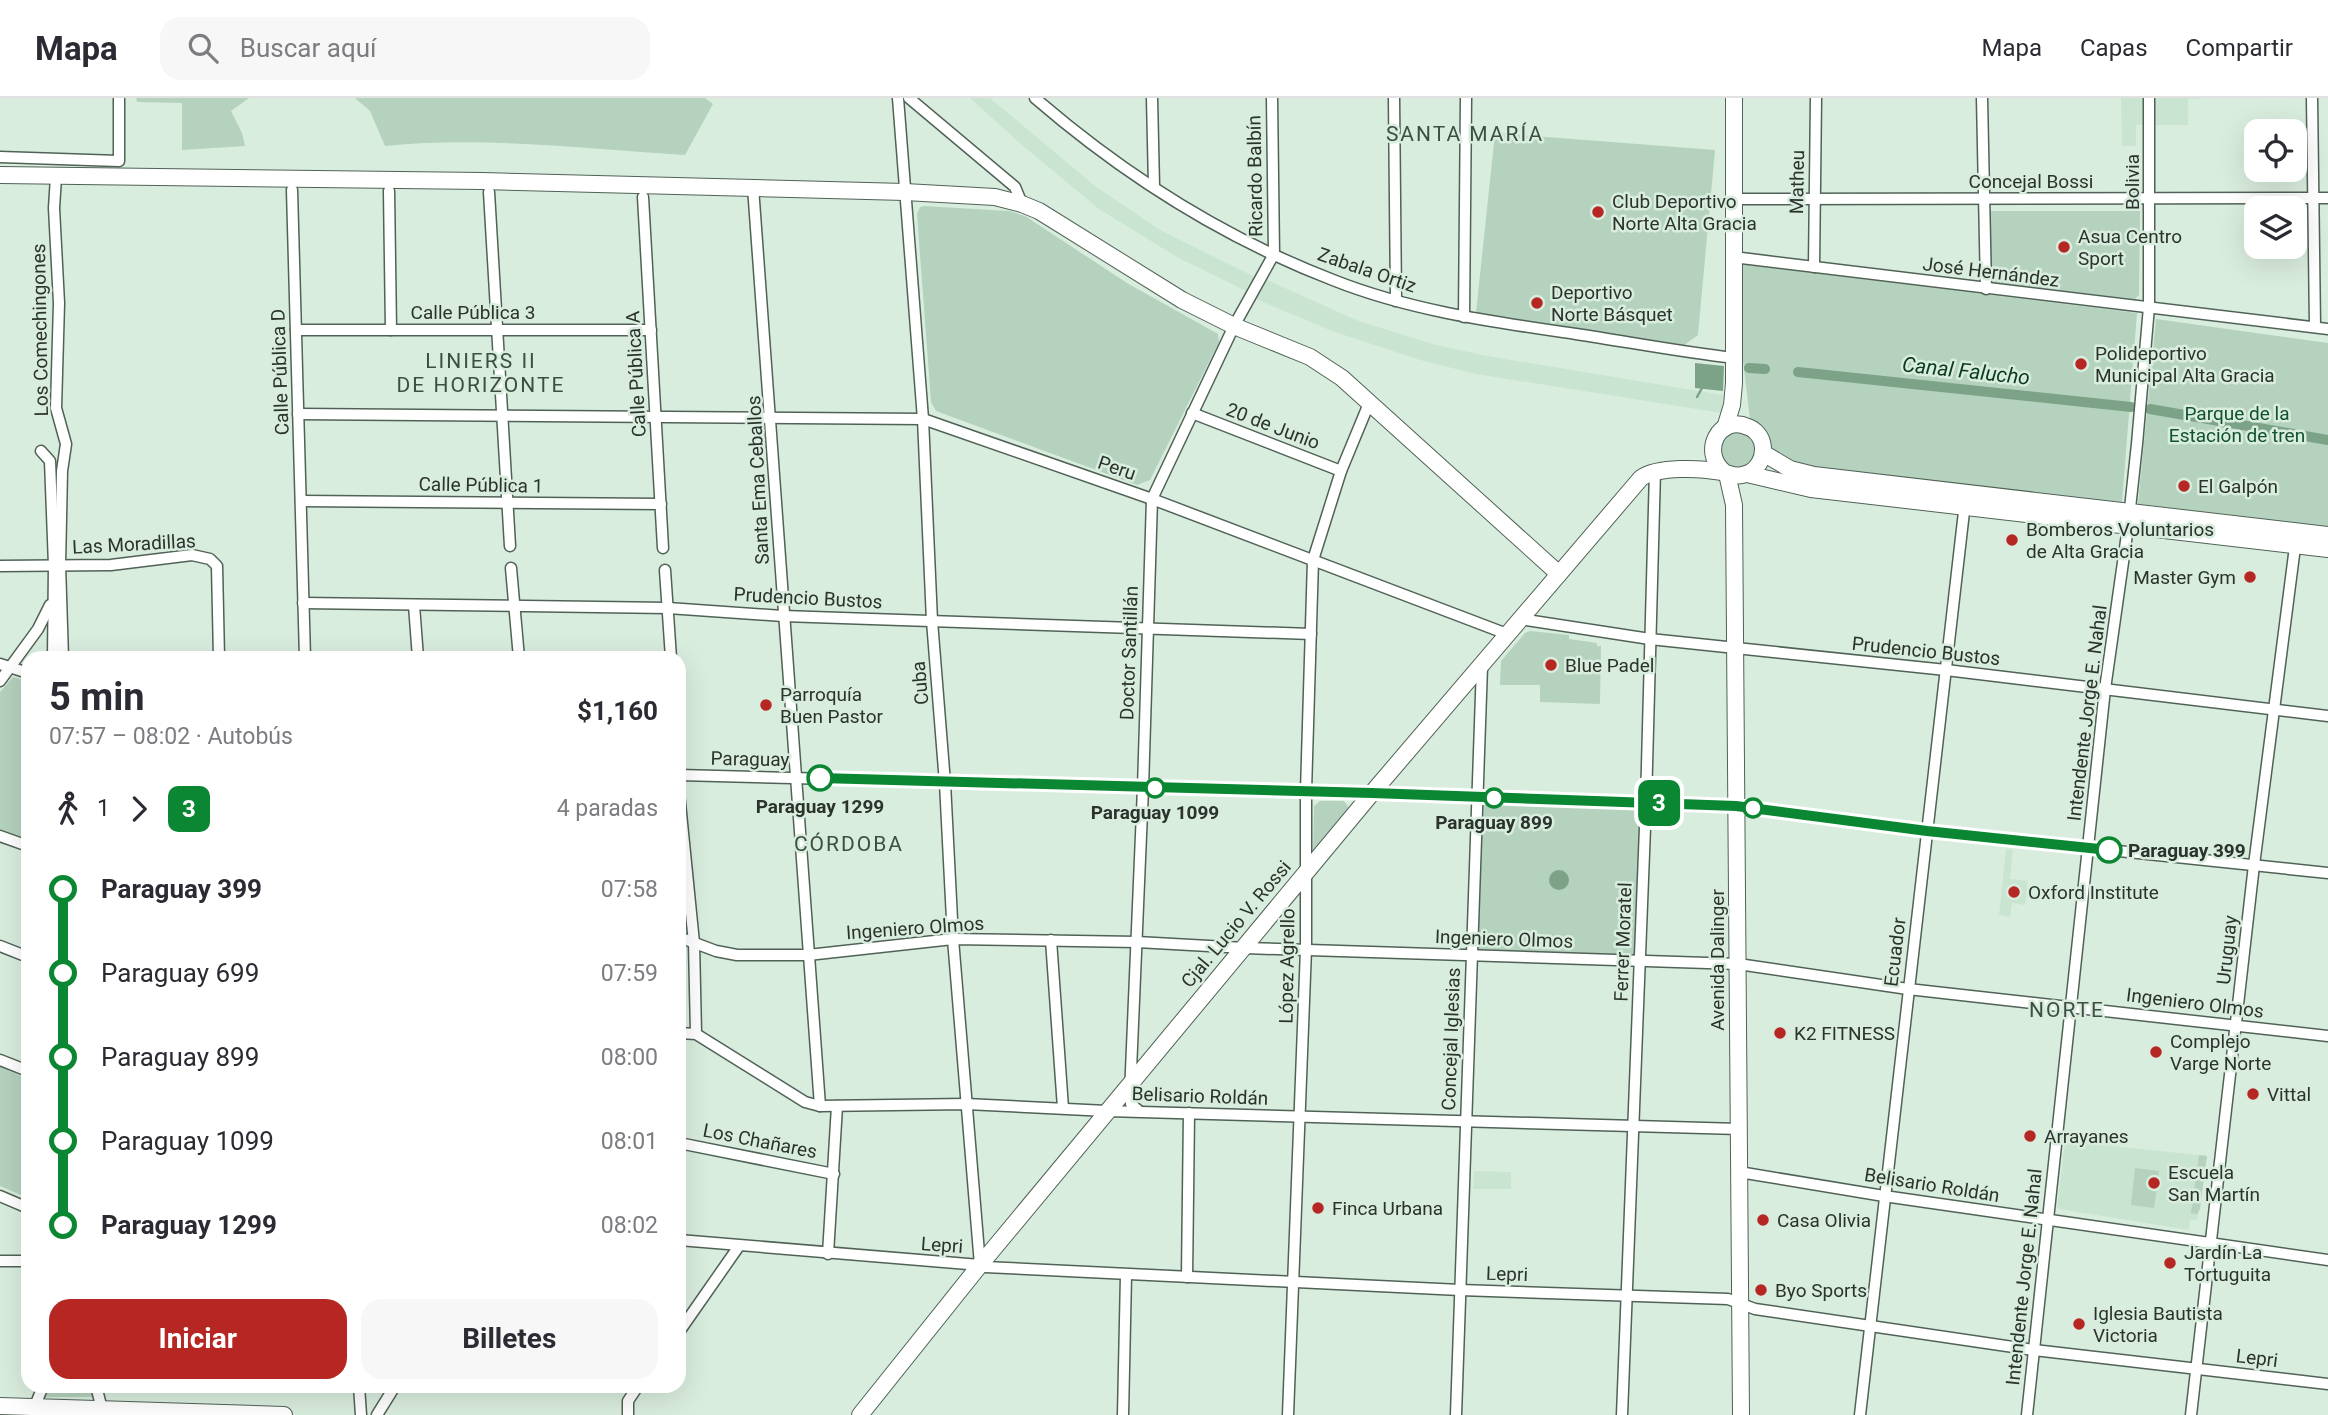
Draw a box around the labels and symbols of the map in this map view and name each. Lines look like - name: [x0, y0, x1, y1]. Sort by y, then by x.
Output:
- street label: Ricardo Balbín: [1242, 115, 1268, 237]
- district label: SANTA MARÍA: [1386, 122, 1544, 146]
- street label: Matheu: [1785, 150, 1809, 214]
- street label: Bolivia: [2121, 154, 2144, 210]
- street label: Concejal Bossi: [1969, 170, 2093, 193]
- place label: Club Deportivo Norte Alta Gracia: [1612, 190, 1757, 235]
- marker: Club Deportivo Norte Alta Gracia: [1590, 204, 1606, 220]
- place label: Asua Centro Sport: [2078, 225, 2182, 270]
- marker: Asua Centro Sport: [2056, 239, 2072, 255]
- street label: Zabala Ortiz: [1315, 242, 1419, 298]
- street label: Los Comechingones: [27, 243, 53, 417]
- street label: José Hernández: [1921, 252, 2061, 292]
- place label: Deportivo Norte Básquet: [1551, 281, 1673, 326]
- marker: Deportivo Norte Básquet: [1529, 295, 1545, 311]
- street label: Calle Pública 3: [411, 301, 535, 324]
- street label: Calle Pública D: [266, 308, 294, 436]
- street label: Calle Pública A: [621, 310, 651, 438]
- place label: Polideportivo Municipal Alta Gracia: [2095, 342, 2275, 387]
- district label: LINIERS II DE HORIZONTE: [397, 349, 565, 397]
- water label: Canal Falucho: [1901, 352, 2031, 390]
- marker: Polideportivo Municipal Alta Gracia: [2073, 356, 2089, 372]
- street label: Santa Ema Ceballos: [742, 395, 774, 565]
- street label: 20 de Junio: [1223, 398, 1323, 454]
- park label: Parque de la Estación de tren: [2169, 402, 2305, 447]
- street label: Peru: [1095, 451, 1139, 485]
- street label: Calle Pública 1: [418, 472, 544, 498]
- place label: El Galpón: [2198, 475, 2278, 498]
- marker: El Galpón: [2176, 478, 2192, 494]
- place label: Bomberos Voluntarios de Alta Gracia: [2026, 518, 2214, 563]
- street label: Las Moradillas: [72, 529, 196, 559]
- marker: Bomberos Voluntarios de Alta Gracia: [2004, 532, 2020, 548]
- place label: Master Gym: [2133, 566, 2236, 589]
- marker: Master Gym: [2242, 569, 2258, 585]
- street label: Prudencio Bustos: [733, 583, 883, 613]
- street label: Doctor Santillán: [1115, 585, 1143, 721]
- street label: Intendente Jorge E. Nahal: [2062, 604, 2112, 822]
- street label: Prudencio Bustos: [1851, 632, 2001, 670]
- place label: Blue Padel: [1565, 654, 1654, 677]
- marker: Blue Padel: [1543, 657, 1559, 673]
- street label: Cuba: [907, 660, 933, 706]
- place label: Parroquía Buen Pastor: [780, 683, 883, 728]
- marker: Parroquía Buen Pastor: [758, 697, 774, 713]
- street label: Paraguay: [710, 747, 790, 771]
- marker: Paraguay 1299: [807, 765, 833, 791]
- marker: Paraguay 1099: [1145, 778, 1165, 798]
- line badge: 3: [1636, 780, 1682, 826]
- marker: Paraguay 899: [1484, 788, 1504, 808]
- place label: Paraguay 1299: [756, 795, 884, 818]
- unlabelled marker: [1743, 798, 1763, 818]
- place label: Paraguay 1099: [1091, 801, 1219, 824]
- place label: Paraguay 899: [1435, 811, 1553, 834]
- district label: CÓRDOBA: [794, 832, 904, 856]
- marker: Paraguay 399: [2096, 837, 2122, 863]
- place label: Paraguay 399: [2128, 839, 2246, 862]
- street label: Cjal. Lucio V. Rossi: [1176, 856, 1296, 992]
- place label: Oxford Institute: [2028, 881, 2159, 904]
- street label: Ferrer Moratel: [1609, 882, 1637, 1002]
- marker: Oxford Institute: [2006, 884, 2022, 900]
- street label: Avenida Dalinger: [1706, 889, 1729, 1031]
- street label: López Agrello: [1274, 908, 1300, 1024]
- street label: Ingeniero Olmos: [845, 912, 985, 944]
- street label: Uruguay: [2212, 914, 2242, 986]
- street label: Ecuador: [1879, 916, 1911, 988]
- street label: Ingeniero Olmos: [1434, 925, 1574, 953]
- street label: Concejal Iglesias: [1437, 967, 1465, 1111]
- street label: Ingeniero Olmos: [2125, 983, 2265, 1023]
- district label: NORTE: [2029, 998, 2105, 1022]
- place label: K2 FITNESS: [1794, 1022, 1895, 1045]
- marker: K2 FITNESS: [1772, 1025, 1788, 1041]
- place label: Complejo Varge Norte: [2170, 1030, 2271, 1075]
- marker: Complejo Varge Norte: [2148, 1044, 2164, 1060]
- street label: Belisario Roldán: [1131, 1082, 1269, 1110]
- place label: Vittal: [2267, 1083, 2311, 1106]
- marker: Vittal: [2245, 1086, 2261, 1102]
- street label: Los Chañares: [701, 1119, 819, 1163]
- place label: Arrayanes: [2044, 1125, 2129, 1148]
- marker: Arrayanes: [2022, 1128, 2038, 1144]
- place label: Escuela San Martín: [2168, 1161, 2260, 1206]
- street label: Belisario Roldán: [1863, 1163, 2001, 1207]
- street label: Intendente Jorge E. Nahal: [2001, 1168, 2047, 1386]
- marker: Escuela San Martín: [2146, 1175, 2162, 1191]
- place label: Finca Urbana: [1332, 1197, 1443, 1220]
- marker: Finca Urbana: [1310, 1200, 1326, 1216]
- place label: Casa Olivia: [1777, 1209, 1871, 1232]
- marker: Casa Olivia: [1755, 1212, 1771, 1228]
- street label: Lepri: [920, 1232, 964, 1258]
- place label: Jardín La Tortuguita: [2184, 1241, 2271, 1286]
- marker: Jardín La Tortuguita: [2162, 1255, 2178, 1271]
- street label: Lepri: [1486, 1262, 1528, 1286]
- place label: Byo Sports: [1775, 1279, 1867, 1302]
- marker: Byo Sports: [1753, 1282, 1769, 1298]
- place label: Iglesia Bautista Victoria: [2093, 1302, 2223, 1347]
- marker: Iglesia Bautista Victoria: [2071, 1316, 2087, 1332]
- street label: Lepri: [2235, 1344, 2279, 1372]

